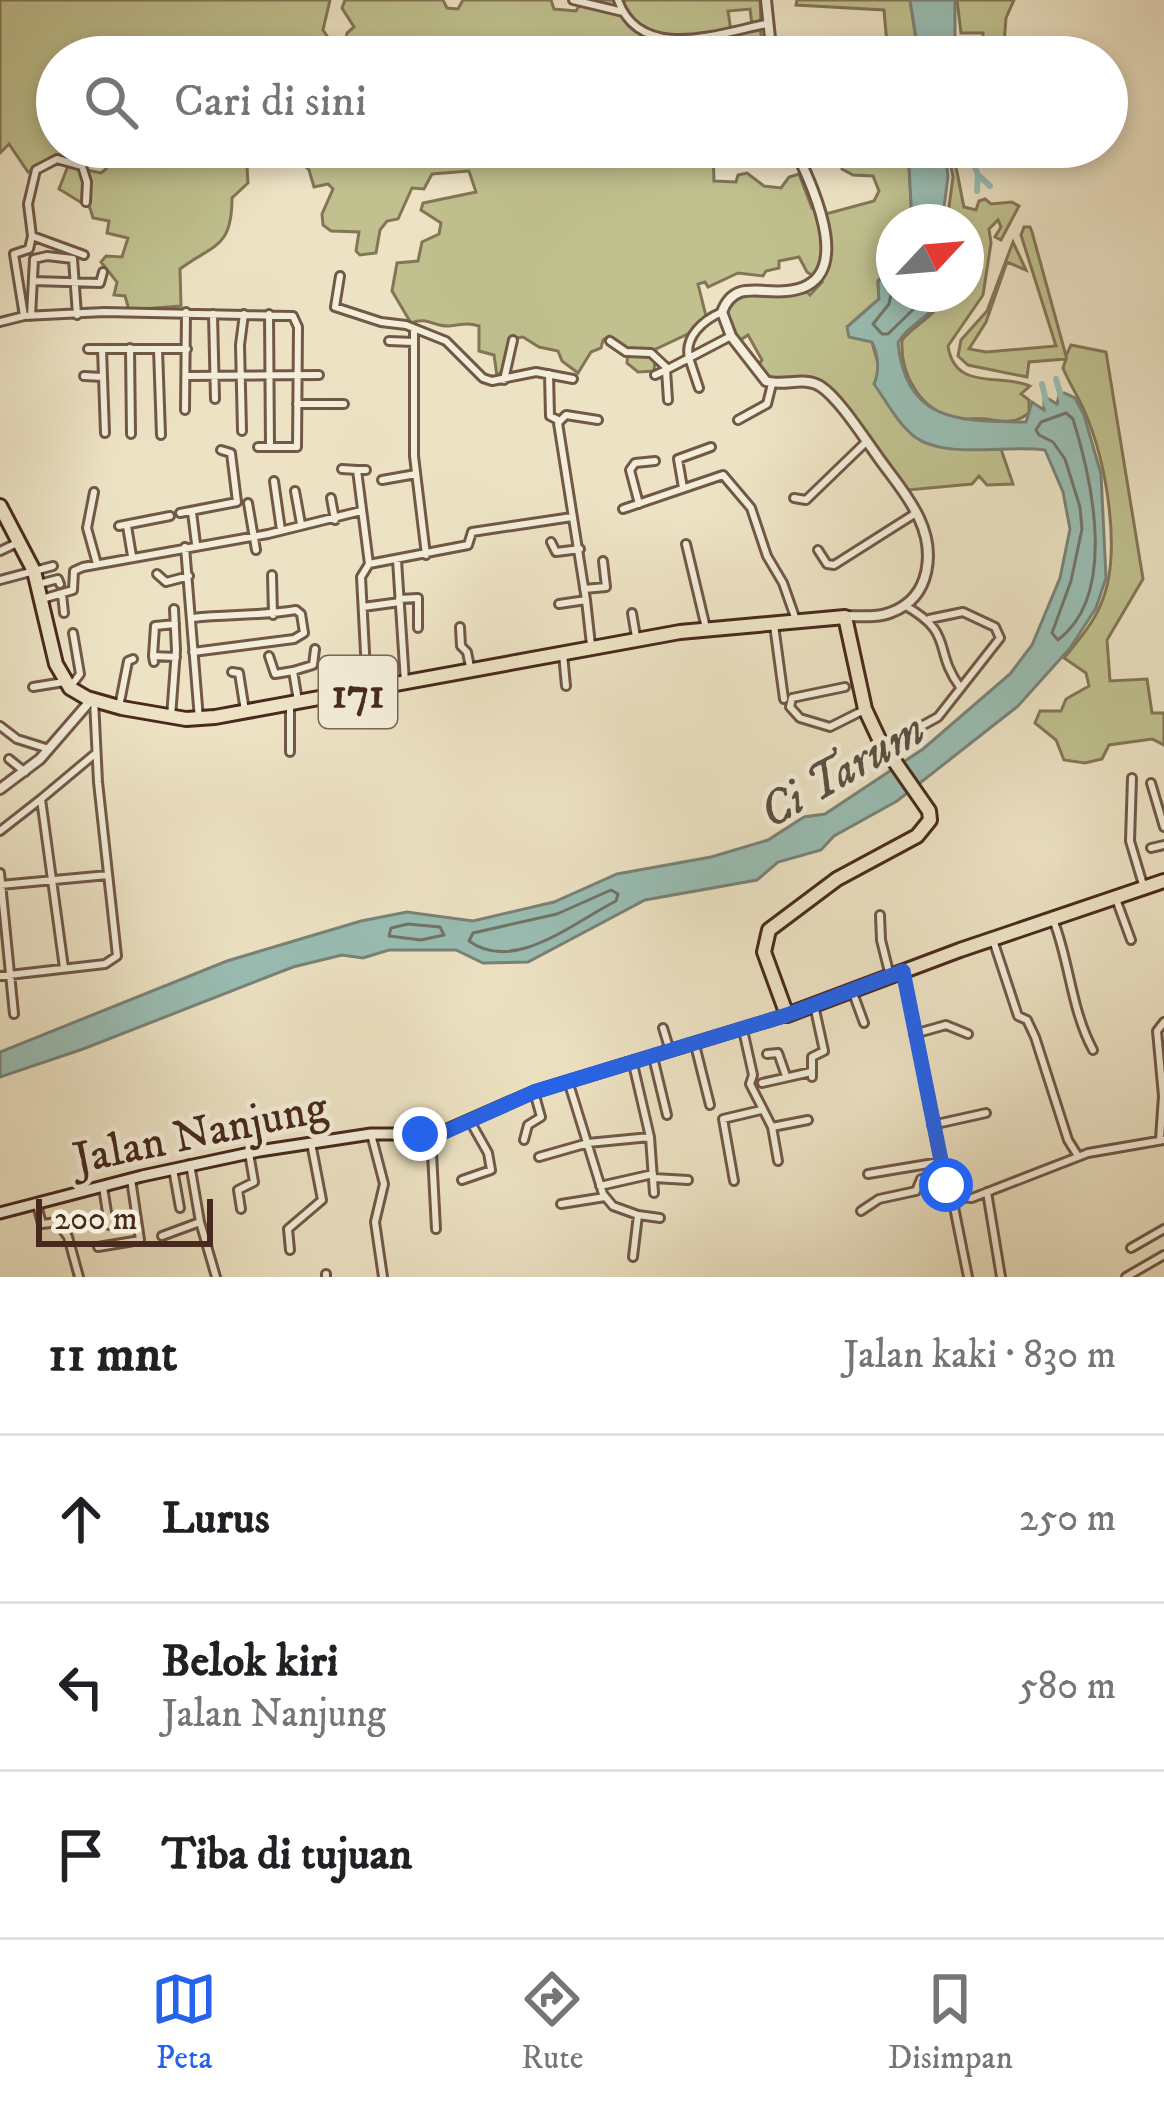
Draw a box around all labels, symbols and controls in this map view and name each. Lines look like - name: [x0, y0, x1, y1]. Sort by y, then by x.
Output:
- search box: [36, 36, 1128, 168]
- icon: search: [78, 69, 144, 135]
- text: Cari di sini: [174, 74, 366, 130]
- north arrow: [876, 204, 984, 312]
- road number: 171: [319, 656, 397, 728]
- water label: Ci Tarum: [749, 700, 936, 843]
- street label: Jalan Nanjung: [65, 1080, 333, 1189]
- route end: [393, 1107, 447, 1161]
- route start: [919, 1158, 973, 1212]
- scale bar: [36, 1193, 213, 1246]
- text: 200 m: [54, 1199, 138, 1240]
- text: 11 mnt: [48, 1323, 177, 1387]
- text: Jalan kaki · 830 m: [844, 1331, 1116, 1380]
- icon: ahead: [48, 1486, 114, 1552]
- text: Lurus: [162, 1491, 270, 1547]
- text: 250 m: [1019, 1494, 1116, 1543]
- text: Belok kiri: [162, 1634, 338, 1690]
- icon: left: [48, 1654, 114, 1720]
- text: 580 m: [1019, 1662, 1116, 1711]
- text: Jalan Nanjung: [162, 1690, 386, 1739]
- icon: arrive: [48, 1822, 114, 1888]
- text: Tiba di tujuan: [162, 1827, 412, 1883]
- tab: Peta: [151, 1966, 217, 2079]
- tab: Rute: [519, 1966, 585, 2079]
- tab: Disimpan: [888, 1966, 1013, 2079]

